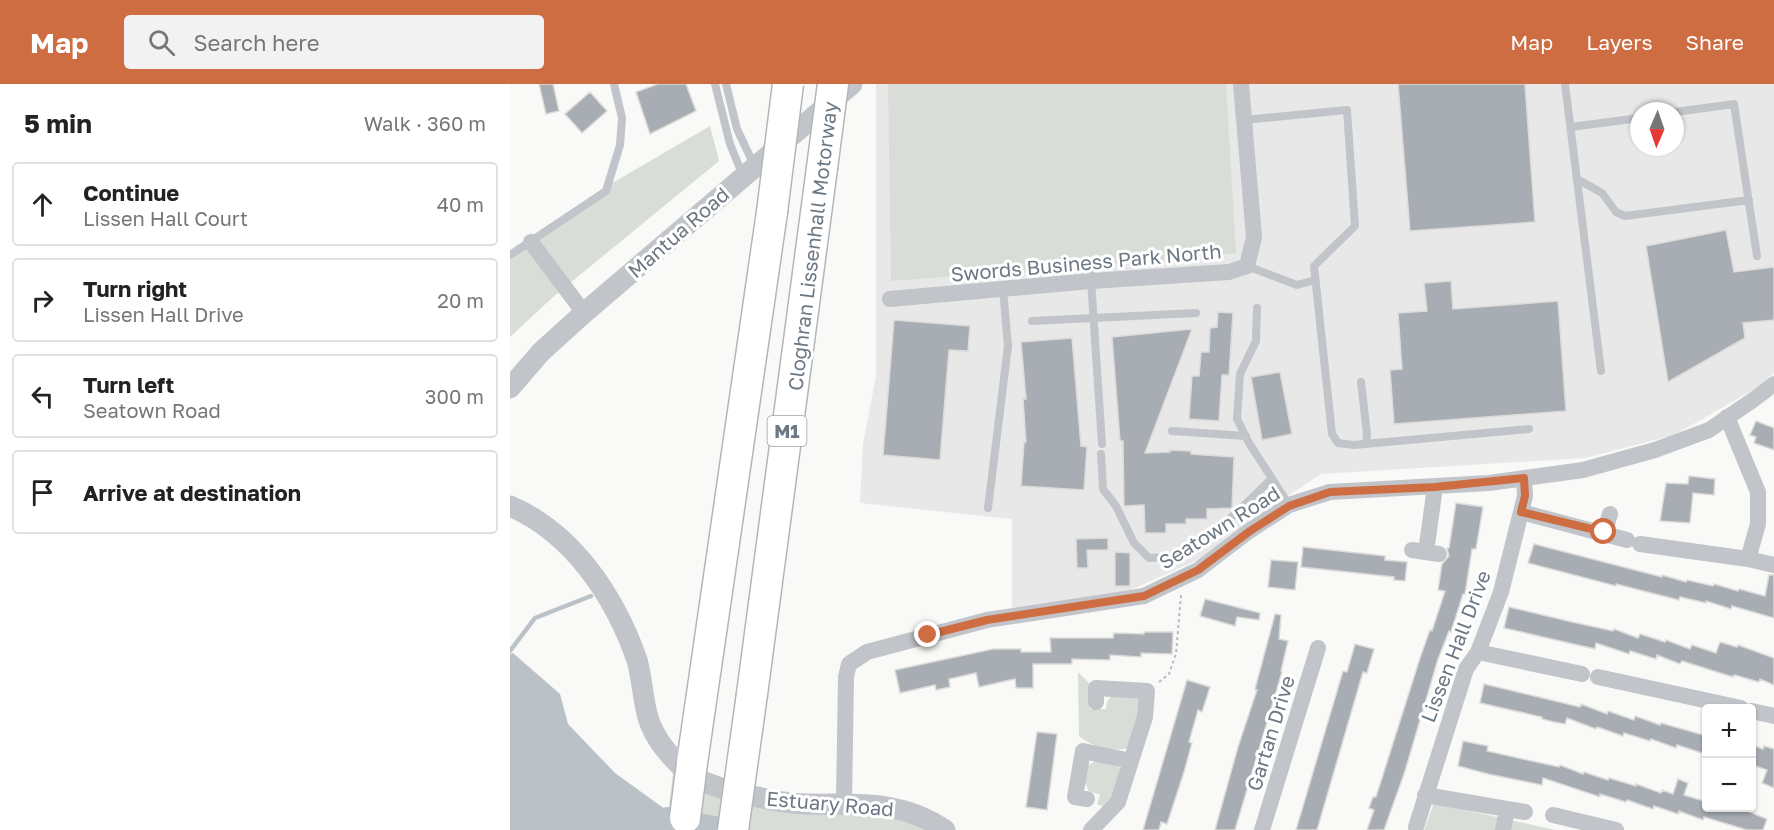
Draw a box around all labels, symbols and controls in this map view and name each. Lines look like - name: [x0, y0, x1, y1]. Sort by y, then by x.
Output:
- search box: [124, 15, 544, 69]
- text: Map: [30, 26, 88, 59]
- icon: search: [145, 26, 178, 59]
- text: Search here: [193, 29, 319, 56]
- text: Map: [1510, 29, 1553, 55]
- text: Layers: [1586, 29, 1653, 55]
- text: Share: [1686, 29, 1744, 55]
- street label: Cloghran Lissenhall Motorway: [782, 100, 842, 392]
- north arrow: [1630, 102, 1684, 156]
- text: 5 min: [24, 108, 92, 139]
- text: Walk · 360 m: [364, 111, 486, 135]
- text: Continue: [83, 179, 179, 206]
- street label: Mantua Road: [623, 182, 733, 282]
- icon: ahead: [26, 188, 59, 221]
- text: 40 m: [437, 192, 484, 216]
- text: Lissen Hall Court: [83, 206, 248, 230]
- street label: Swords Business Park North: [950, 238, 1222, 286]
- text: Turn right: [83, 275, 187, 302]
- icon: right: [26, 284, 59, 317]
- text: 20 m: [437, 288, 484, 312]
- text: Lissen Hall Drive: [83, 302, 244, 326]
- text: Turn left: [83, 371, 174, 398]
- icon: left: [26, 380, 59, 413]
- text: 300 m: [425, 384, 484, 408]
- text: Seatown Road: [83, 398, 221, 422]
- road number: M1: [768, 416, 806, 446]
- icon: arrive: [26, 476, 59, 509]
- text: Arrive at destination: [83, 479, 301, 506]
- street label: Seatown Road: [1154, 480, 1284, 574]
- route start: [1590, 518, 1616, 544]
- street label: Lissen Hall Drive: [1415, 567, 1495, 725]
- route end: [914, 621, 940, 647]
- street label: Gartan Drive: [1241, 672, 1299, 794]
- map controls: [1702, 704, 1756, 812]
- button: +: [1702, 704, 1756, 758]
- button: −: [1702, 758, 1756, 812]
- street label: Estuary Road: [765, 785, 895, 821]

